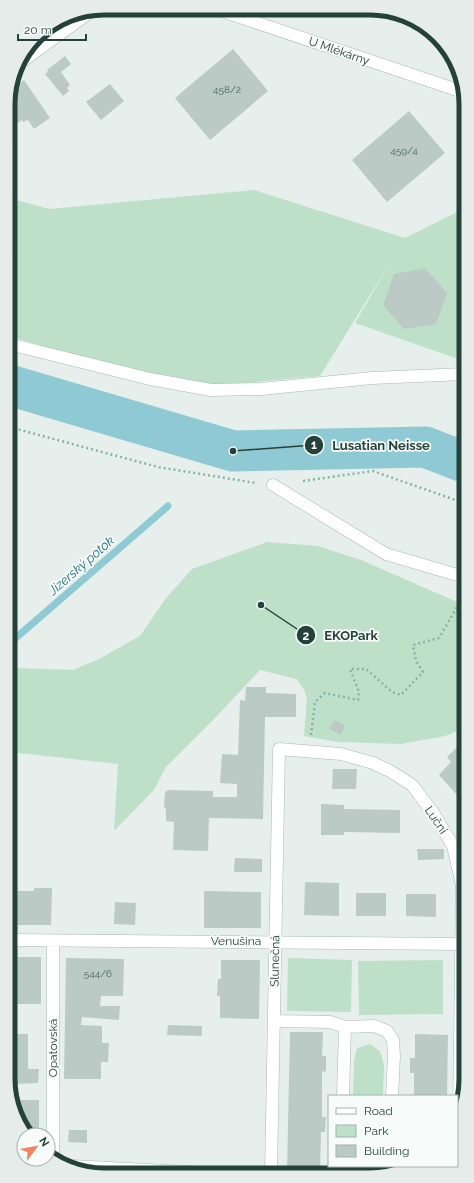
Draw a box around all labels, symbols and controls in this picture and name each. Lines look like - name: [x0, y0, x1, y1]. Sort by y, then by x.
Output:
- scale bar: [18, 16, 86, 42]
- text: 20 m: [24, 23, 52, 37]
- street label: U Mlékárny: [307, 34, 372, 68]
- house number: 458/2: [213, 84, 241, 95]
- house number: 459/4: [390, 145, 418, 156]
- callout: Lusatian Neisse: [304, 433, 438, 458]
- text: 1: [311, 438, 317, 452]
- text: Lusatian Neisse: [332, 438, 430, 453]
- water label: Jizerský potok: [45, 533, 117, 599]
- callout: EKOPark: [296, 623, 386, 648]
- text: EKOPark: [324, 628, 379, 643]
- text: 2: [303, 629, 310, 643]
- street label: Luční: [422, 804, 450, 837]
- street label: Venušina: [211, 934, 261, 948]
- street label: Slunečná: [268, 935, 282, 987]
- house number: 544/6: [84, 968, 112, 979]
- street label: Opatovská: [46, 1019, 60, 1077]
- legend: [328, 1095, 458, 1167]
- text: Road: [364, 1104, 393, 1118]
- text: Park: [364, 1124, 389, 1138]
- north arrow: [16, 1127, 56, 1167]
- text: N: [36, 1135, 52, 1149]
- text: Building: [364, 1144, 410, 1158]

